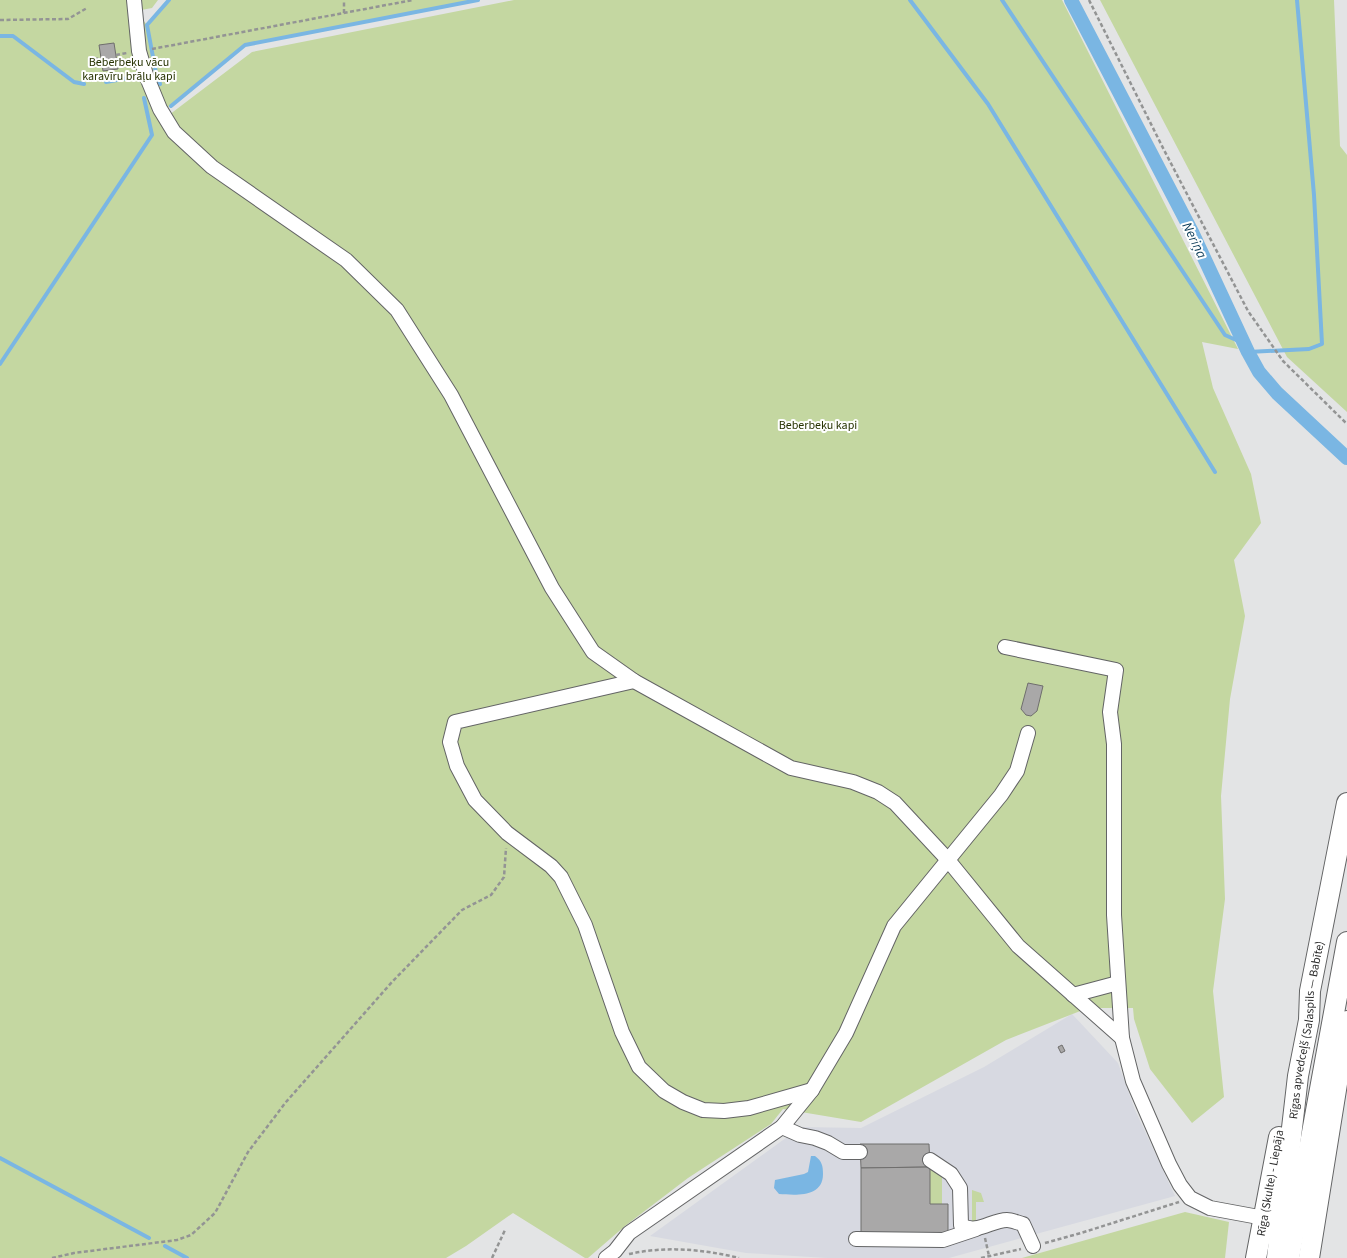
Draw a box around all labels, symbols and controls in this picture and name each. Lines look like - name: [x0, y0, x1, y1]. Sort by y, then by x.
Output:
- park label: Beberbeķu vācu karavīru brāļu kapi: [82, 54, 176, 85]
- water label: Neriņa: [1177, 219, 1212, 262]
- park label: Beberbeķu kapi: [779, 417, 857, 434]
- street label: Rīgas apvedceļš (Salaspils — Babīte): [1285, 940, 1329, 1120]
- street label: Rīga (Skulte) - Liepāja: [1253, 1129, 1288, 1238]

